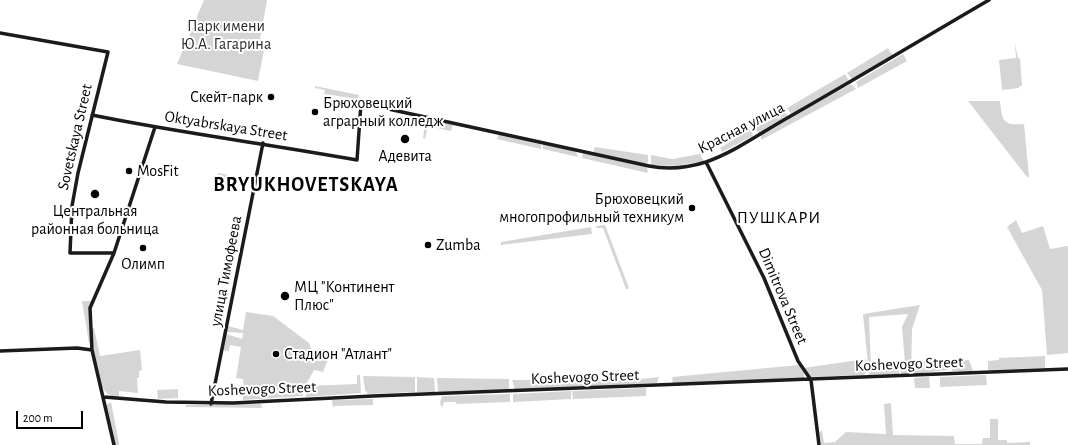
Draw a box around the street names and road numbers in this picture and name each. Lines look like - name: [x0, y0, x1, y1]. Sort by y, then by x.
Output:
- street label: Sovetskaya Street: [53, 82, 97, 192]
- street label: Красная улица: [694, 98, 788, 158]
- street label: Oktyabrskaya Street: [163, 107, 289, 145]
- street label: улица Тимофеева: [206, 214, 246, 328]
- street label: Dimitrova Street: [754, 245, 812, 347]
- street label: Koshevogo Street: [855, 353, 963, 375]
- street label: Koshevogo Street: [531, 366, 639, 388]
- street label: Koshevogo Street: [208, 378, 316, 400]

